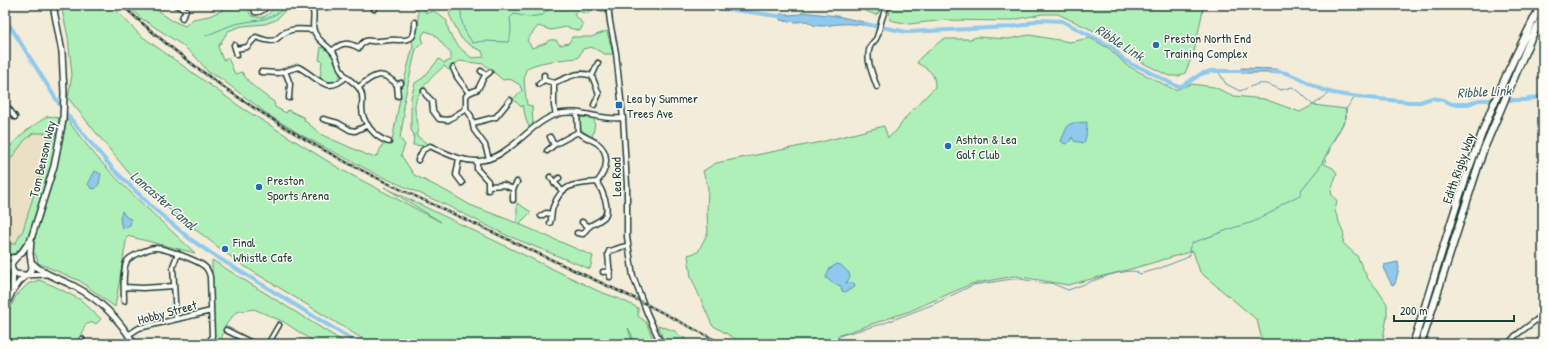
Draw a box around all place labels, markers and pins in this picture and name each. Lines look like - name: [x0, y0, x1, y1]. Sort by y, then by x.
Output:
- place label: Preston North End Training Complex: [1164, 29, 1251, 62]
- marker: Preston North End Training Complex: [1151, 40, 1161, 50]
- place label: Lea by Summer Trees Ave: [627, 89, 698, 122]
- marker: Lea by Summer Trees Ave: [614, 100, 624, 110]
- place label: Ashton & Lea Golf Club: [956, 130, 1016, 163]
- marker: Ashton & Lea Golf Club: [943, 141, 953, 151]
- place label: Preston Sports Arena: [267, 171, 329, 204]
- marker: Preston Sports Arena: [254, 182, 264, 192]
- place label: Final Whistle Cafe: [232, 233, 293, 266]
- marker: Final Whistle Cafe: [220, 244, 230, 254]

